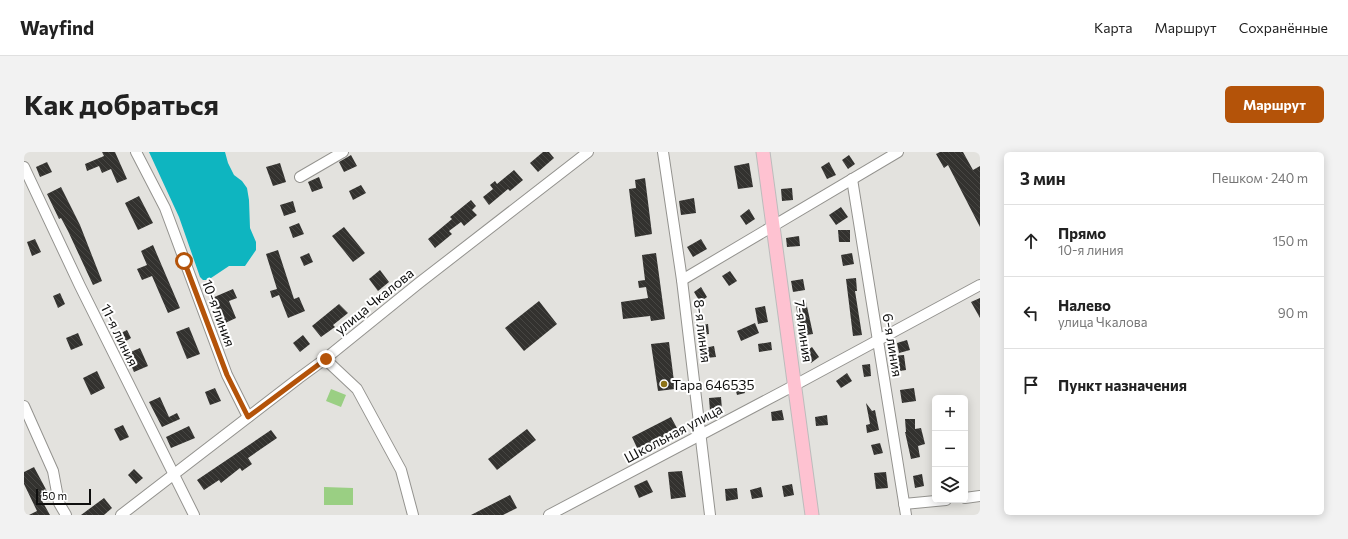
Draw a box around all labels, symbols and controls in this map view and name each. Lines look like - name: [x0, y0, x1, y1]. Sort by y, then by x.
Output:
- text: Wayfind: [20, 16, 94, 39]
- text: Карта: [1094, 19, 1132, 36]
- text: Маршрут: [1154, 19, 1217, 36]
- text: Сохранённые: [1239, 19, 1328, 36]
- button: Маршрут: [1225, 86, 1324, 123]
- text: Как добраться: [24, 87, 219, 121]
- text: 3 мин: [1020, 168, 1066, 189]
- text: Пешком · 240 m: [1212, 170, 1308, 186]
- text: Прямо: [1058, 224, 1106, 242]
- icon: ahead: [1020, 230, 1042, 252]
- text: 150 m: [1273, 233, 1308, 249]
- text: 10-я линия: [1058, 242, 1124, 258]
- route start: [175, 252, 193, 270]
- street label: улица Чкалова: [331, 264, 417, 338]
- street label: 10-я линия: [199, 277, 239, 349]
- text: Налево: [1058, 296, 1111, 314]
- street label: 8-я линия: [691, 298, 715, 364]
- street label: 7-я линия: [791, 299, 817, 363]
- street label: 11-я линия: [98, 301, 142, 369]
- icon: left: [1020, 302, 1042, 324]
- text: 90 m: [1278, 305, 1308, 321]
- street label: 6-я линия: [880, 312, 906, 378]
- text: улица Чкалова: [1058, 314, 1147, 330]
- route end: [317, 350, 335, 368]
- icon: arrive: [1020, 374, 1042, 396]
- place label: Тара 646535: [672, 376, 755, 393]
- text: Пункт назначения: [1058, 376, 1187, 394]
- marker: Тара 646535: [659, 379, 669, 389]
- map controls: [932, 395, 968, 503]
- button: +: [932, 395, 968, 431]
- street label: Школьная улица: [621, 400, 725, 466]
- button: −: [932, 431, 968, 467]
- button: layers: [932, 467, 968, 503]
- scale bar: [36, 487, 91, 506]
- text: 50 m: [42, 489, 67, 502]

